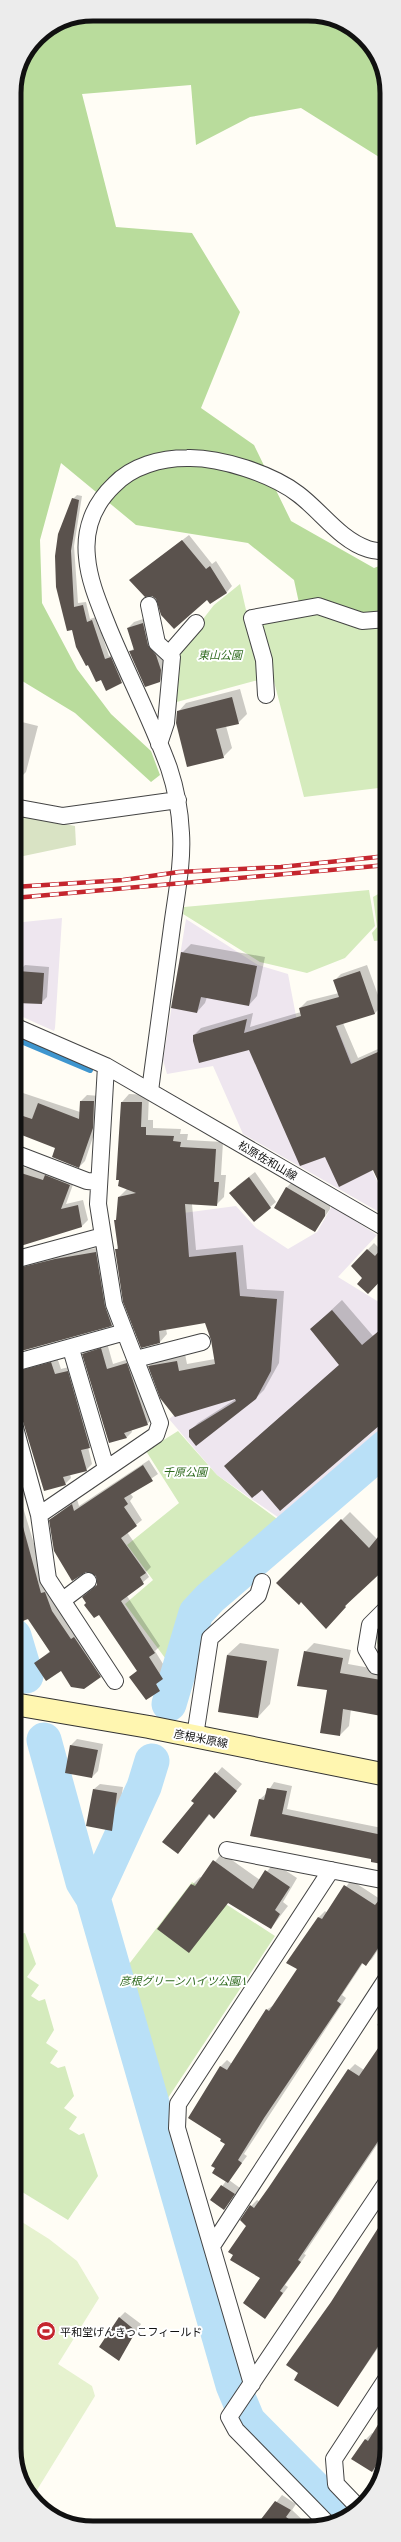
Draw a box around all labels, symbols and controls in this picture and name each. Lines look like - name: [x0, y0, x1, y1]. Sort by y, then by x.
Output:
- park label: 東山公園: [198, 647, 244, 662]
- street label: 松原佐和山線: [236, 1137, 300, 1183]
- park label: 千原公園: [163, 1464, 209, 1479]
- street label: 彦根米原線: [173, 1725, 229, 1751]
- park label: 彦根グリーンハイツ公園A: [119, 1973, 247, 1988]
- sports icon: 平和堂げんきっこフィールド: [35, 2320, 57, 2342]
- place label: 平和堂げんきっこフィールド: [60, 2324, 202, 2339]

